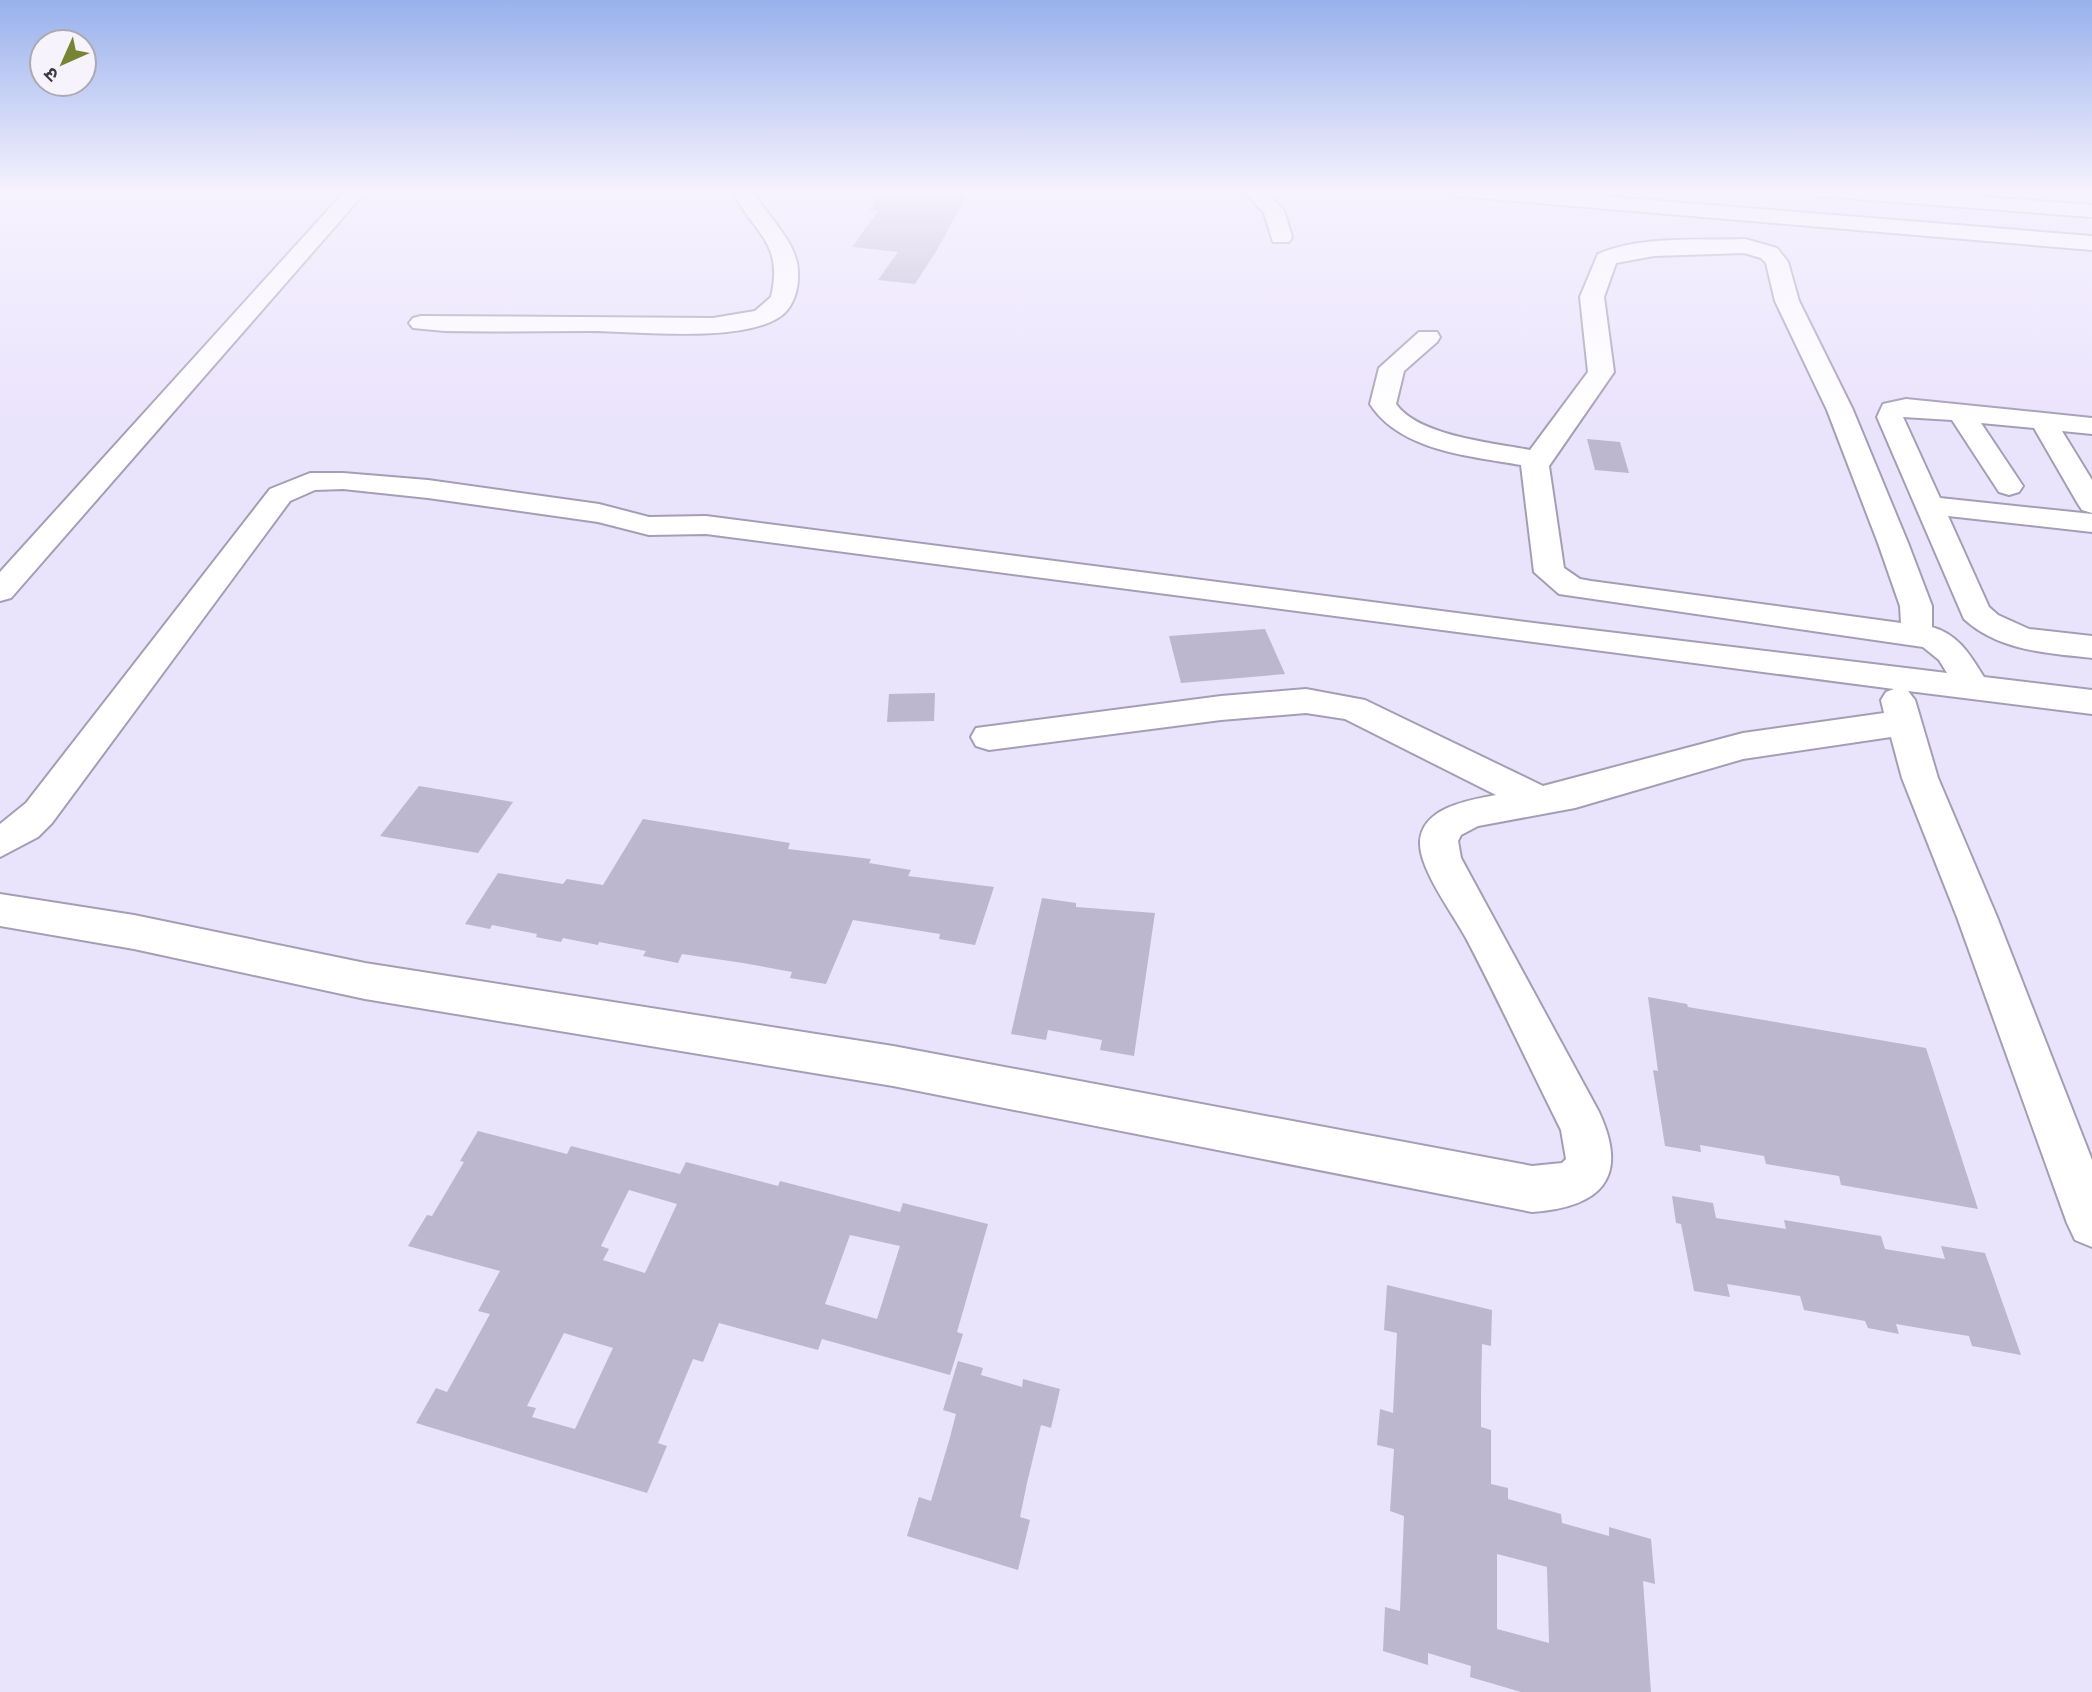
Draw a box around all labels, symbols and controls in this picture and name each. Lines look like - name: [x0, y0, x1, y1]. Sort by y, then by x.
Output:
- north arrow: [28, 28, 98, 98]
- text: उ: [38, 63, 63, 87]

